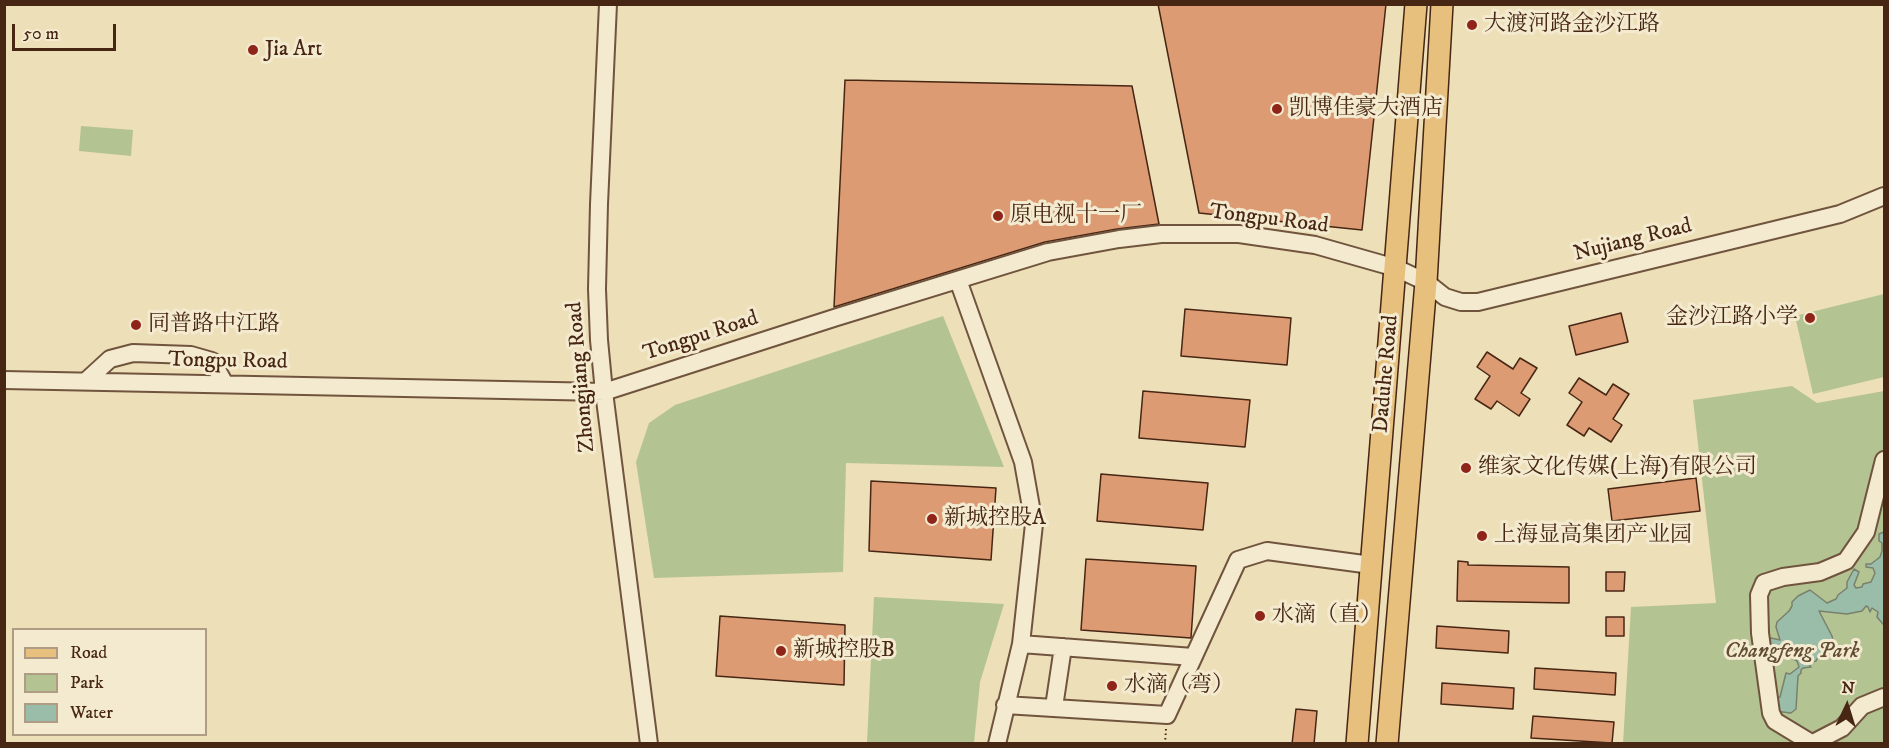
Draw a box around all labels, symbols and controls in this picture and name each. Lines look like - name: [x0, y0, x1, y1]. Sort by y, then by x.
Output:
- scale bar: [15, 12, 118, 50]
- place label: 大渡河路金沙江路: [1484, 12, 1660, 38]
- marker: 大渡河路金沙江路: [1465, 18, 1479, 32]
- text: 50 m: [23, 23, 59, 45]
- place label: Jia Art: [265, 37, 322, 63]
- marker: Jia Art: [246, 43, 260, 57]
- place label: 凯博佳豪大酒店: [1289, 96, 1443, 122]
- marker: 凯博佳豪大酒店: [1270, 102, 1284, 116]
- street label: Tongpu Road: [1208, 200, 1330, 240]
- place label: 原电视十一厂: [1010, 203, 1142, 229]
- marker: 原电视十一厂: [991, 209, 1005, 223]
- street label: Nujiang Road: [1571, 214, 1695, 268]
- street label: Zhongjiang Road: [562, 301, 602, 453]
- place label: 金沙江路小学: [1666, 305, 1798, 331]
- street label: Tongpu Road: [640, 306, 762, 368]
- marker: 金沙江路小学: [1803, 311, 1817, 325]
- place label: 同普路中江路: [148, 312, 280, 338]
- street label: Daduhe Road: [1369, 314, 1405, 434]
- marker: 同普路中江路: [129, 318, 143, 332]
- street label: Tongpu Road: [168, 348, 288, 376]
- place label: 维家文化传媒(上海)有限公司: [1478, 455, 1757, 481]
- marker: 维家文化传媒(上海)有限公司: [1459, 461, 1473, 475]
- place label: 新城控股A: [944, 506, 1046, 532]
- marker: 新城控股A: [925, 512, 939, 526]
- place label: 上海显高集团产业园: [1494, 523, 1692, 549]
- marker: 上海显高集团产业园: [1475, 529, 1489, 543]
- place label: 水滴（直）: [1272, 603, 1382, 629]
- marker: 水滴（直）: [1253, 609, 1267, 623]
- legend: [12, 628, 207, 736]
- place label: 新城控股B: [793, 638, 895, 664]
- park label: Changfeng Park: [1724, 639, 1860, 665]
- text: Road: [70, 642, 107, 664]
- marker: 新城控股B: [774, 644, 788, 658]
- text: Park: [70, 672, 104, 694]
- place label: 水滴（弯）: [1124, 673, 1234, 699]
- north arrow: [1817, 676, 1877, 736]
- text: N: [1841, 678, 1855, 698]
- marker: 水滴（弯）: [1105, 679, 1119, 693]
- text: Water: [70, 702, 113, 724]

